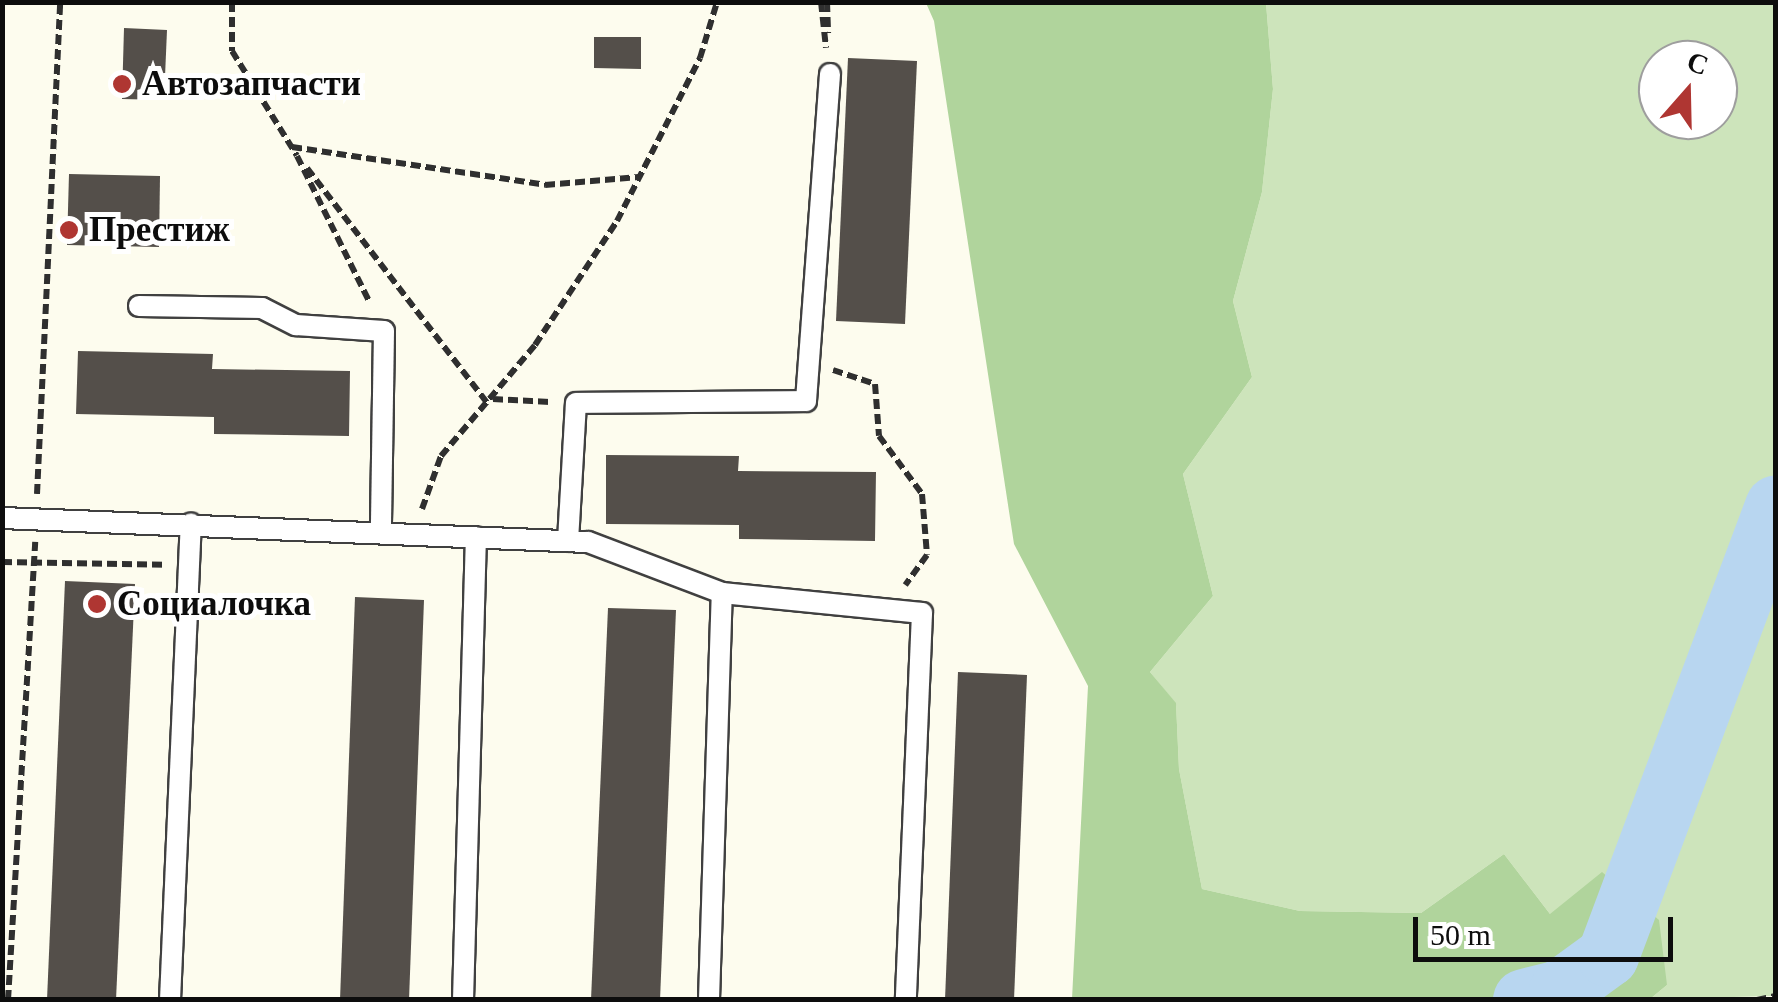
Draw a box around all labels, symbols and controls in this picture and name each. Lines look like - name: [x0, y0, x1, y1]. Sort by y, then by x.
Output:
- north arrow: [1638, 40, 1738, 140]
- text: С: [1683, 45, 1713, 81]
- place label: Автозапчасти: [142, 63, 361, 105]
- marker: Автозапчасти: [111, 73, 133, 95]
- place label: Престиж: [89, 209, 230, 251]
- marker: Престиж: [58, 219, 80, 241]
- place label: Социалочка: [117, 583, 311, 625]
- marker: Социалочка: [86, 593, 108, 615]
- scale bar: [1418, 897, 1678, 959]
- text: 50 m: [1430, 918, 1491, 951]

